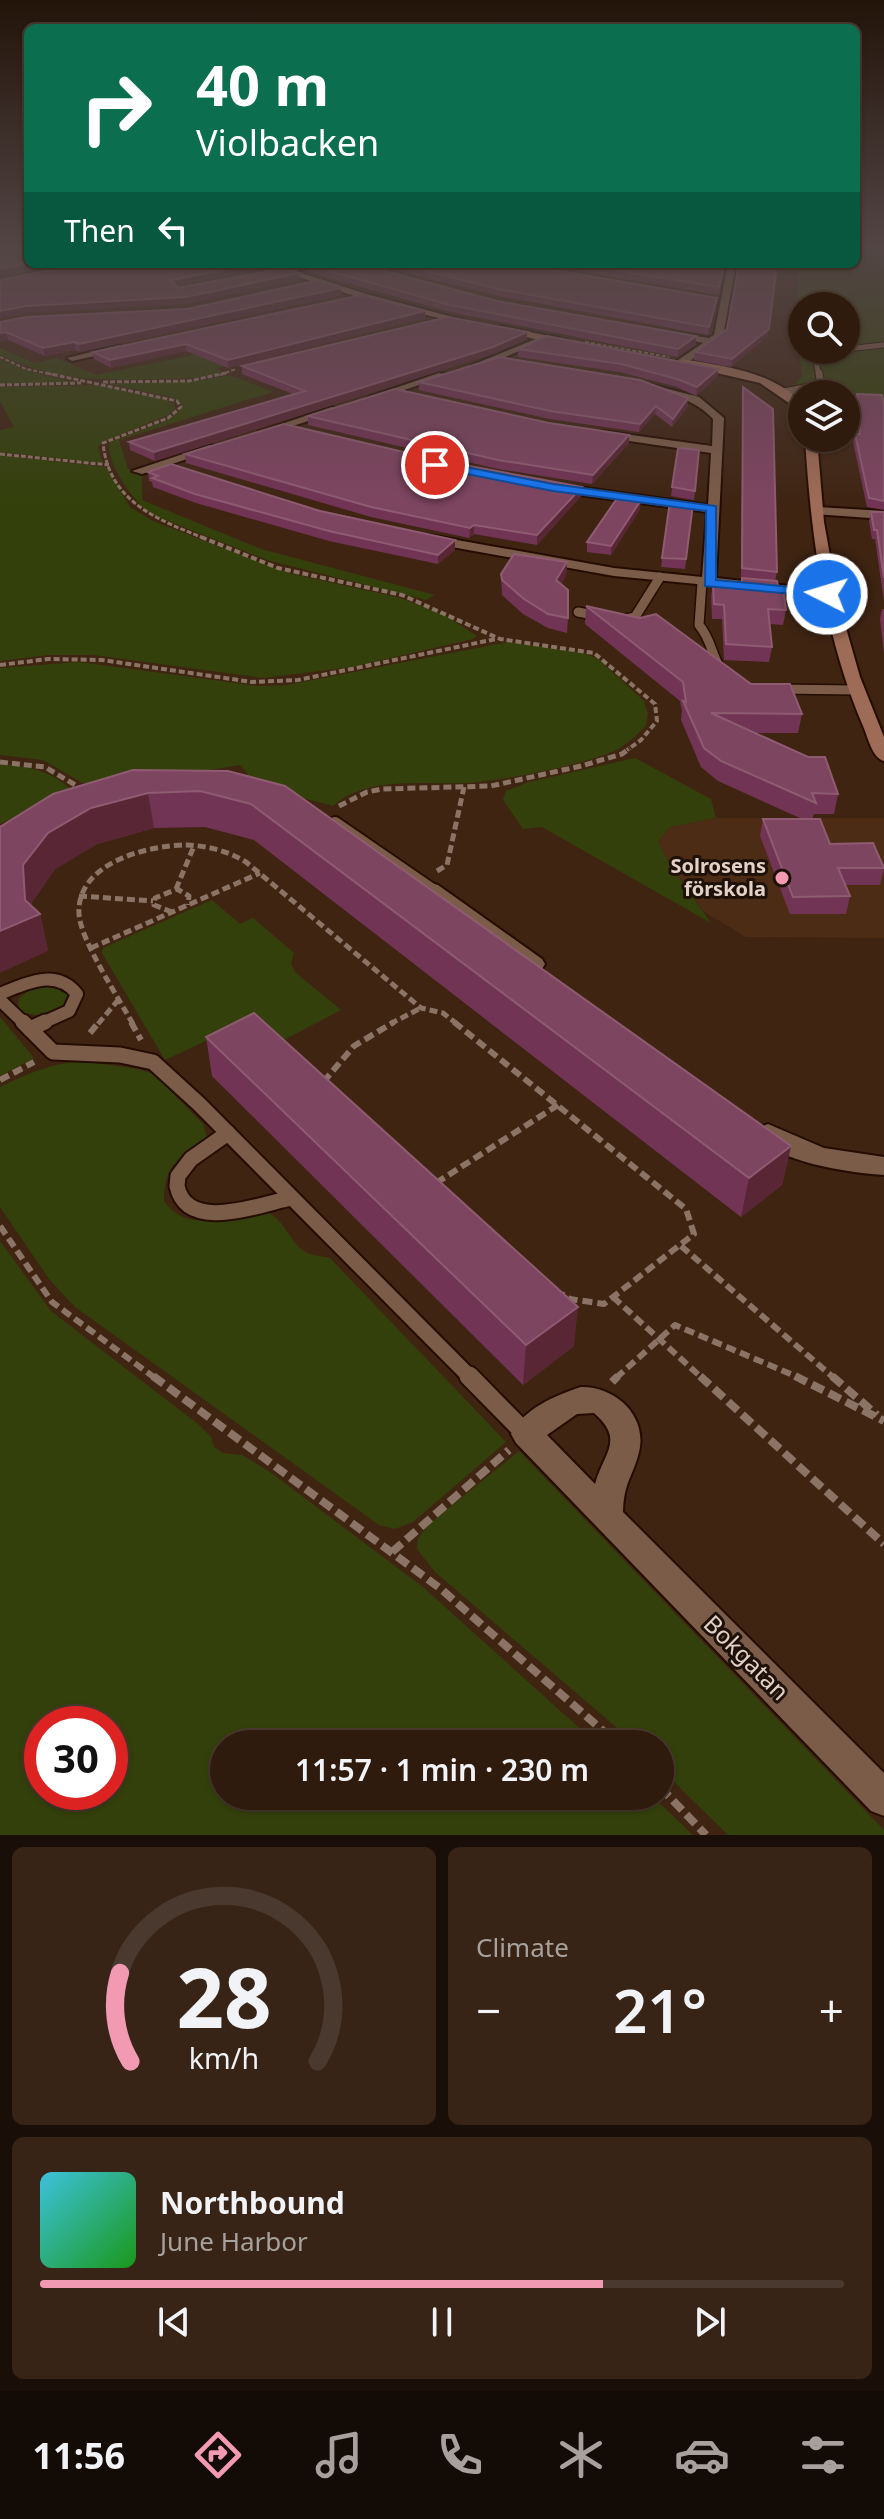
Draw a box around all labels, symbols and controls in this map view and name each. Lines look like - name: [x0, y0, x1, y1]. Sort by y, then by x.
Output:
- text: 40 m: [196, 46, 329, 122]
- icon: right: [64, 56, 168, 160]
- text: Violbacken: [196, 118, 379, 167]
- icon: left: [151, 208, 195, 252]
- text: Then: [64, 210, 135, 251]
- map controls: [788, 292, 860, 452]
- button: search: [788, 292, 860, 364]
- button: layers: [788, 380, 860, 452]
- pin: [401, 431, 469, 499]
- icon: arrive: [413, 443, 457, 487]
- position arrow: [785, 552, 869, 636]
- place label: Solrosens förskola: [670, 852, 766, 902]
- marker: Solrosens förskola: [773, 869, 791, 887]
- street label: Bokgatan: [697, 1607, 797, 1707]
- speed limit sign: 30: [24, 1706, 128, 1810]
- text: 11:57 · 1 min · 230 m: [295, 1749, 589, 1790]
- text: Climate: [476, 1929, 569, 1965]
- text: 28: [176, 1939, 272, 2052]
- text: 21°: [613, 1969, 707, 2051]
- text: −: [476, 1980, 501, 2040]
- text: +: [819, 1980, 844, 2040]
- text: km/h: [189, 2038, 259, 2077]
- text: Northbound: [160, 2182, 345, 2223]
- text: June Harbor: [160, 2223, 308, 2259]
- icon: previous: [152, 2300, 196, 2344]
- icon: pause: [420, 2300, 464, 2344]
- icon: next: [688, 2300, 732, 2344]
- icon: directions: [190, 2427, 246, 2483]
- icon: music: [311, 2427, 367, 2483]
- icon: phone: [432, 2427, 488, 2483]
- icon: climate: [553, 2427, 609, 2483]
- icon: car: [674, 2427, 730, 2483]
- icon: filters: [795, 2427, 851, 2483]
- text: 11:56: [33, 2431, 125, 2480]

